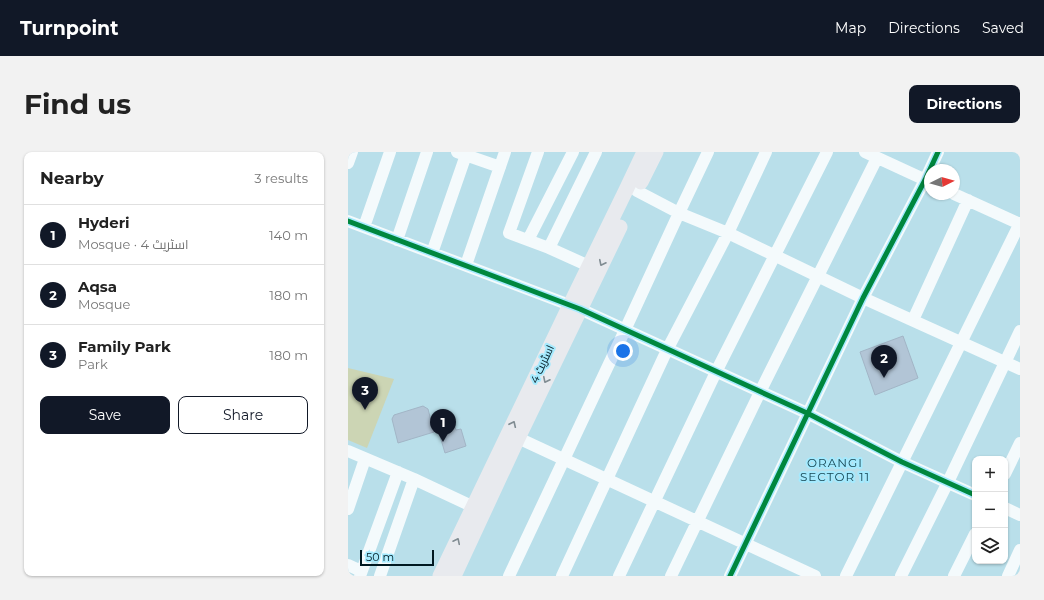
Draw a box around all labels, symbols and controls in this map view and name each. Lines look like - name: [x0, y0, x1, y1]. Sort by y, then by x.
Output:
- text: Turnpoint: [20, 17, 119, 40]
- text: Map: [835, 19, 866, 37]
- text: Directions: [888, 19, 960, 37]
- text: Saved: [982, 19, 1024, 37]
- button: Directions: [909, 85, 1020, 123]
- text: Find us: [24, 87, 131, 121]
- north arrow: [924, 164, 960, 200]
- text: Nearby: [40, 168, 104, 188]
- text: 3 results: [254, 170, 308, 186]
- text: Hyderi: [78, 213, 130, 232]
- text: 1: [50, 227, 56, 243]
- text: 140 m: [269, 227, 308, 243]
- text: Mosque · اسٹریٹ 4: [78, 236, 188, 252]
- one-way arrow: [599, 259, 607, 266]
- text: Aqsa: [78, 277, 117, 296]
- text: 2: [49, 287, 57, 303]
- text: 180 m: [269, 287, 308, 303]
- text: Mosque: [78, 296, 130, 312]
- text: Family Park: [78, 337, 171, 356]
- your location: [613, 341, 633, 361]
- street label: اسٹریٹ 4: [527, 343, 557, 385]
- pin: 2: [871, 345, 897, 378]
- text: 3: [49, 347, 57, 363]
- text: 180 m: [269, 347, 308, 363]
- text: Park: [78, 356, 108, 372]
- one-way arrow: [543, 376, 551, 383]
- pin: 3: [352, 377, 378, 410]
- button: Save: [40, 396, 170, 434]
- button: Share: [178, 396, 308, 434]
- pin: 1: [430, 409, 456, 442]
- one-way arrow: [508, 420, 516, 428]
- district label: ORANGI SECTOR 11: [800, 455, 870, 484]
- map controls: [972, 456, 1008, 564]
- button: +: [972, 456, 1008, 492]
- button: −: [972, 492, 1008, 528]
- button: layers: [972, 528, 1008, 564]
- one-way arrow: [452, 538, 460, 545]
- scale bar: [360, 548, 434, 567]
- text: 50 m: [366, 550, 394, 564]

